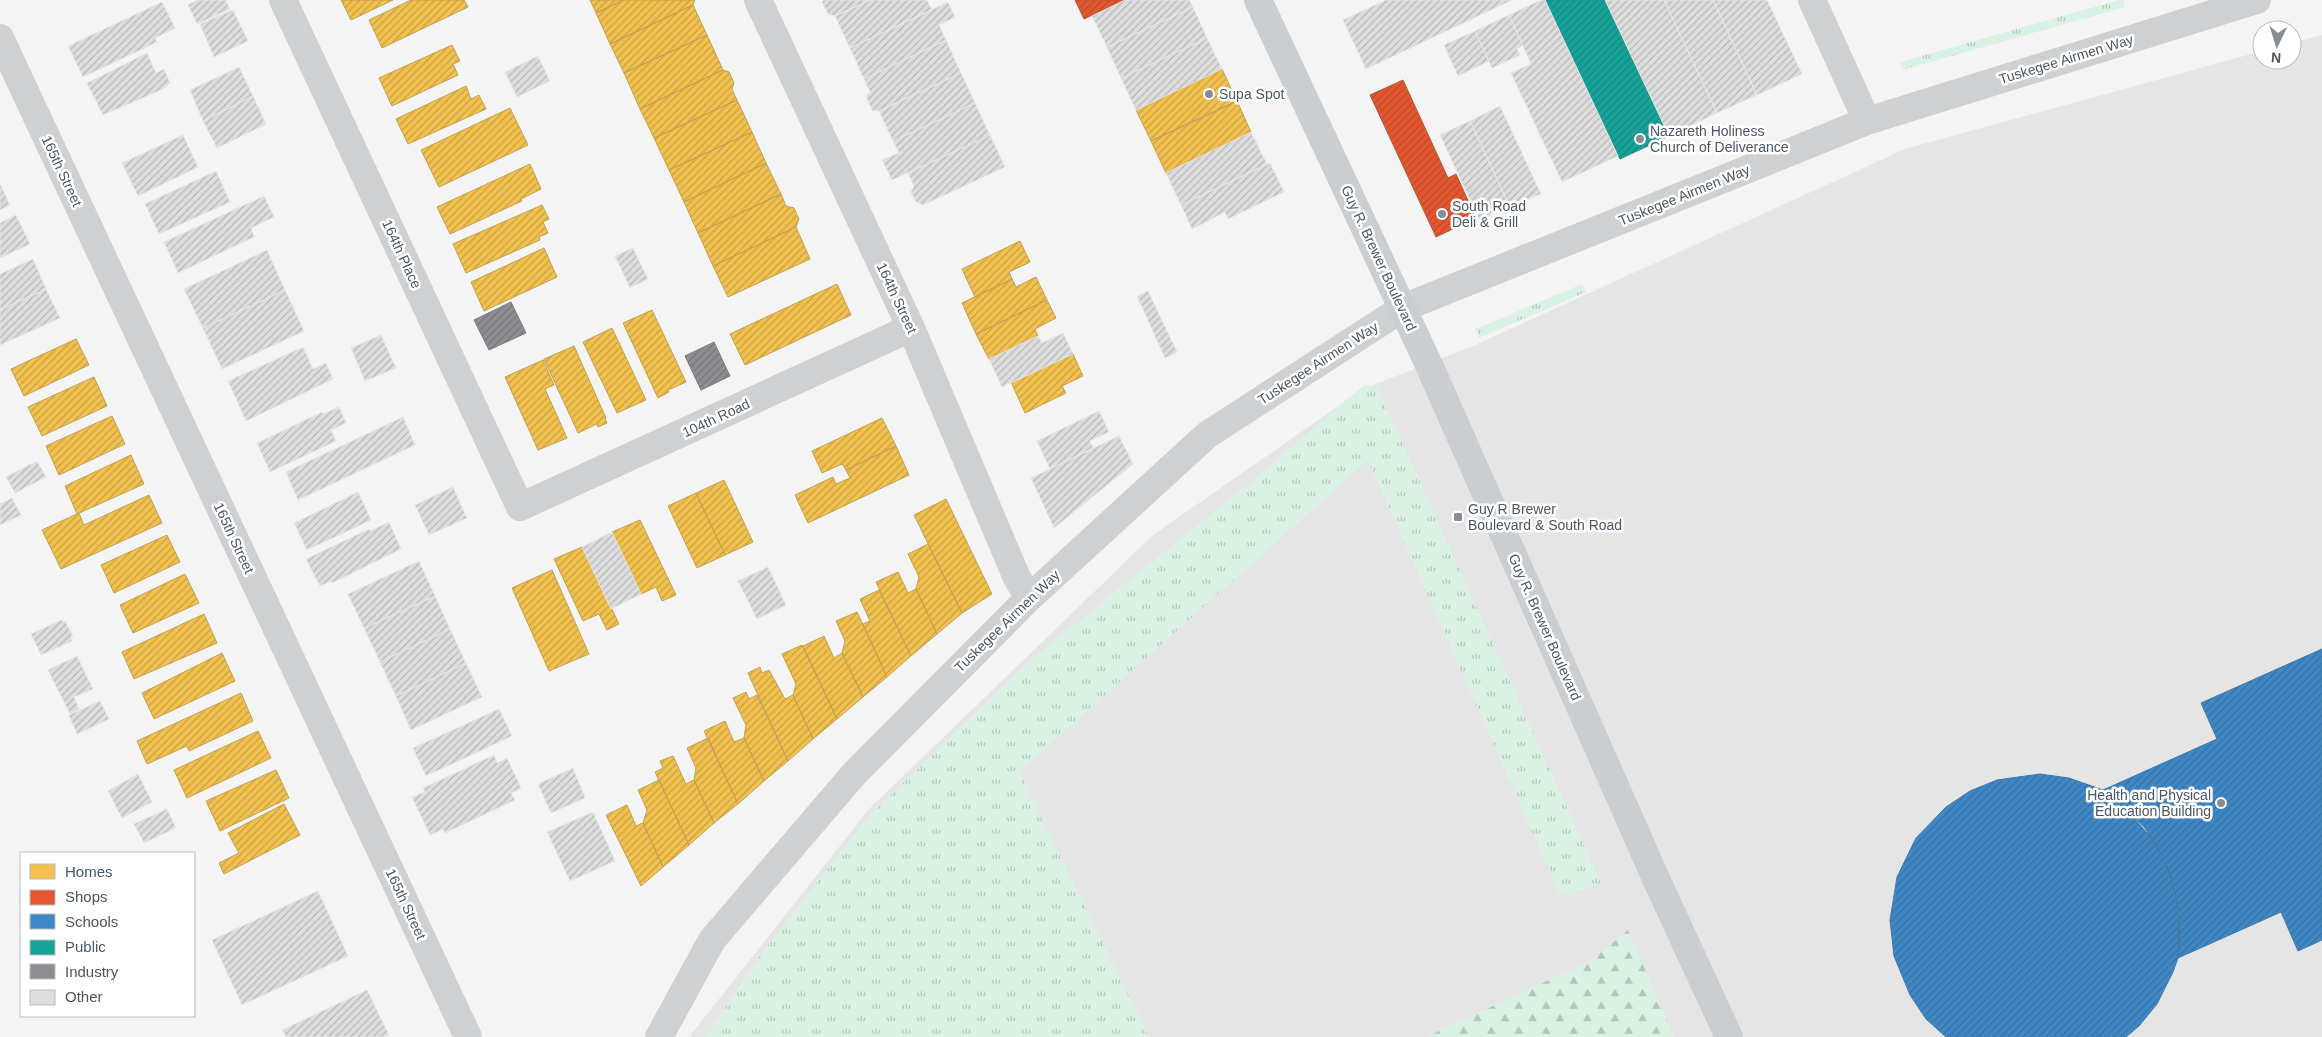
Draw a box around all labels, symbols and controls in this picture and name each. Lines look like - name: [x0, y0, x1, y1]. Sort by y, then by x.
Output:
- north arrow: [2252, 20, 2302, 70]
- street label: Tuskegee Airmen Way: [1997, 31, 2135, 87]
- text: N: [2270, 50, 2282, 66]
- place label: Supa Spot: [1219, 86, 1284, 102]
- marker: Supa Spot: [1203, 88, 1215, 100]
- place label: Nazareth Holiness Church of Deliverance: [1650, 123, 1789, 155]
- street label: 165th Street: [39, 133, 85, 209]
- marker: Nazareth Holiness Church of Deliverance: [1634, 133, 1646, 145]
- street label: Tuskegee Airmen Way: [1616, 161, 1752, 229]
- street label: Guy R. Brewer Boulevard: [1338, 183, 1420, 333]
- place label: South Road Deli & Grill: [1452, 198, 1526, 230]
- marker: South Road Deli & Grill: [1436, 208, 1448, 220]
- street label: 164th Place: [379, 217, 425, 291]
- street label: 164th Street: [874, 260, 920, 336]
- street label: Tuskegee Airmen Way: [1255, 318, 1381, 408]
- street label: 104th Road: [680, 395, 752, 441]
- street label: 165th Street: [211, 500, 257, 576]
- place label: Guy R Brewer Boulevard & South Road: [1468, 501, 1622, 533]
- marker: Guy R Brewer Boulevard & South Road: [1452, 511, 1464, 523]
- street label: Guy R. Brewer Boulevard: [1505, 551, 1585, 703]
- street label: Tuskegee Airmen Way: [951, 567, 1063, 675]
- place label: Health and Physical Education Building: [2087, 787, 2211, 819]
- marker: Health and Physical Education Building: [2215, 797, 2227, 809]
- legend: [20, 852, 195, 1017]
- text: Homes: [65, 863, 113, 880]
- street label: 165th Street: [383, 866, 429, 942]
- text: Shops: [65, 888, 108, 905]
- text: Schools: [65, 913, 118, 930]
- text: Public: [65, 938, 106, 955]
- text: Industry: [65, 963, 119, 980]
- text: Other: [65, 988, 103, 1005]

